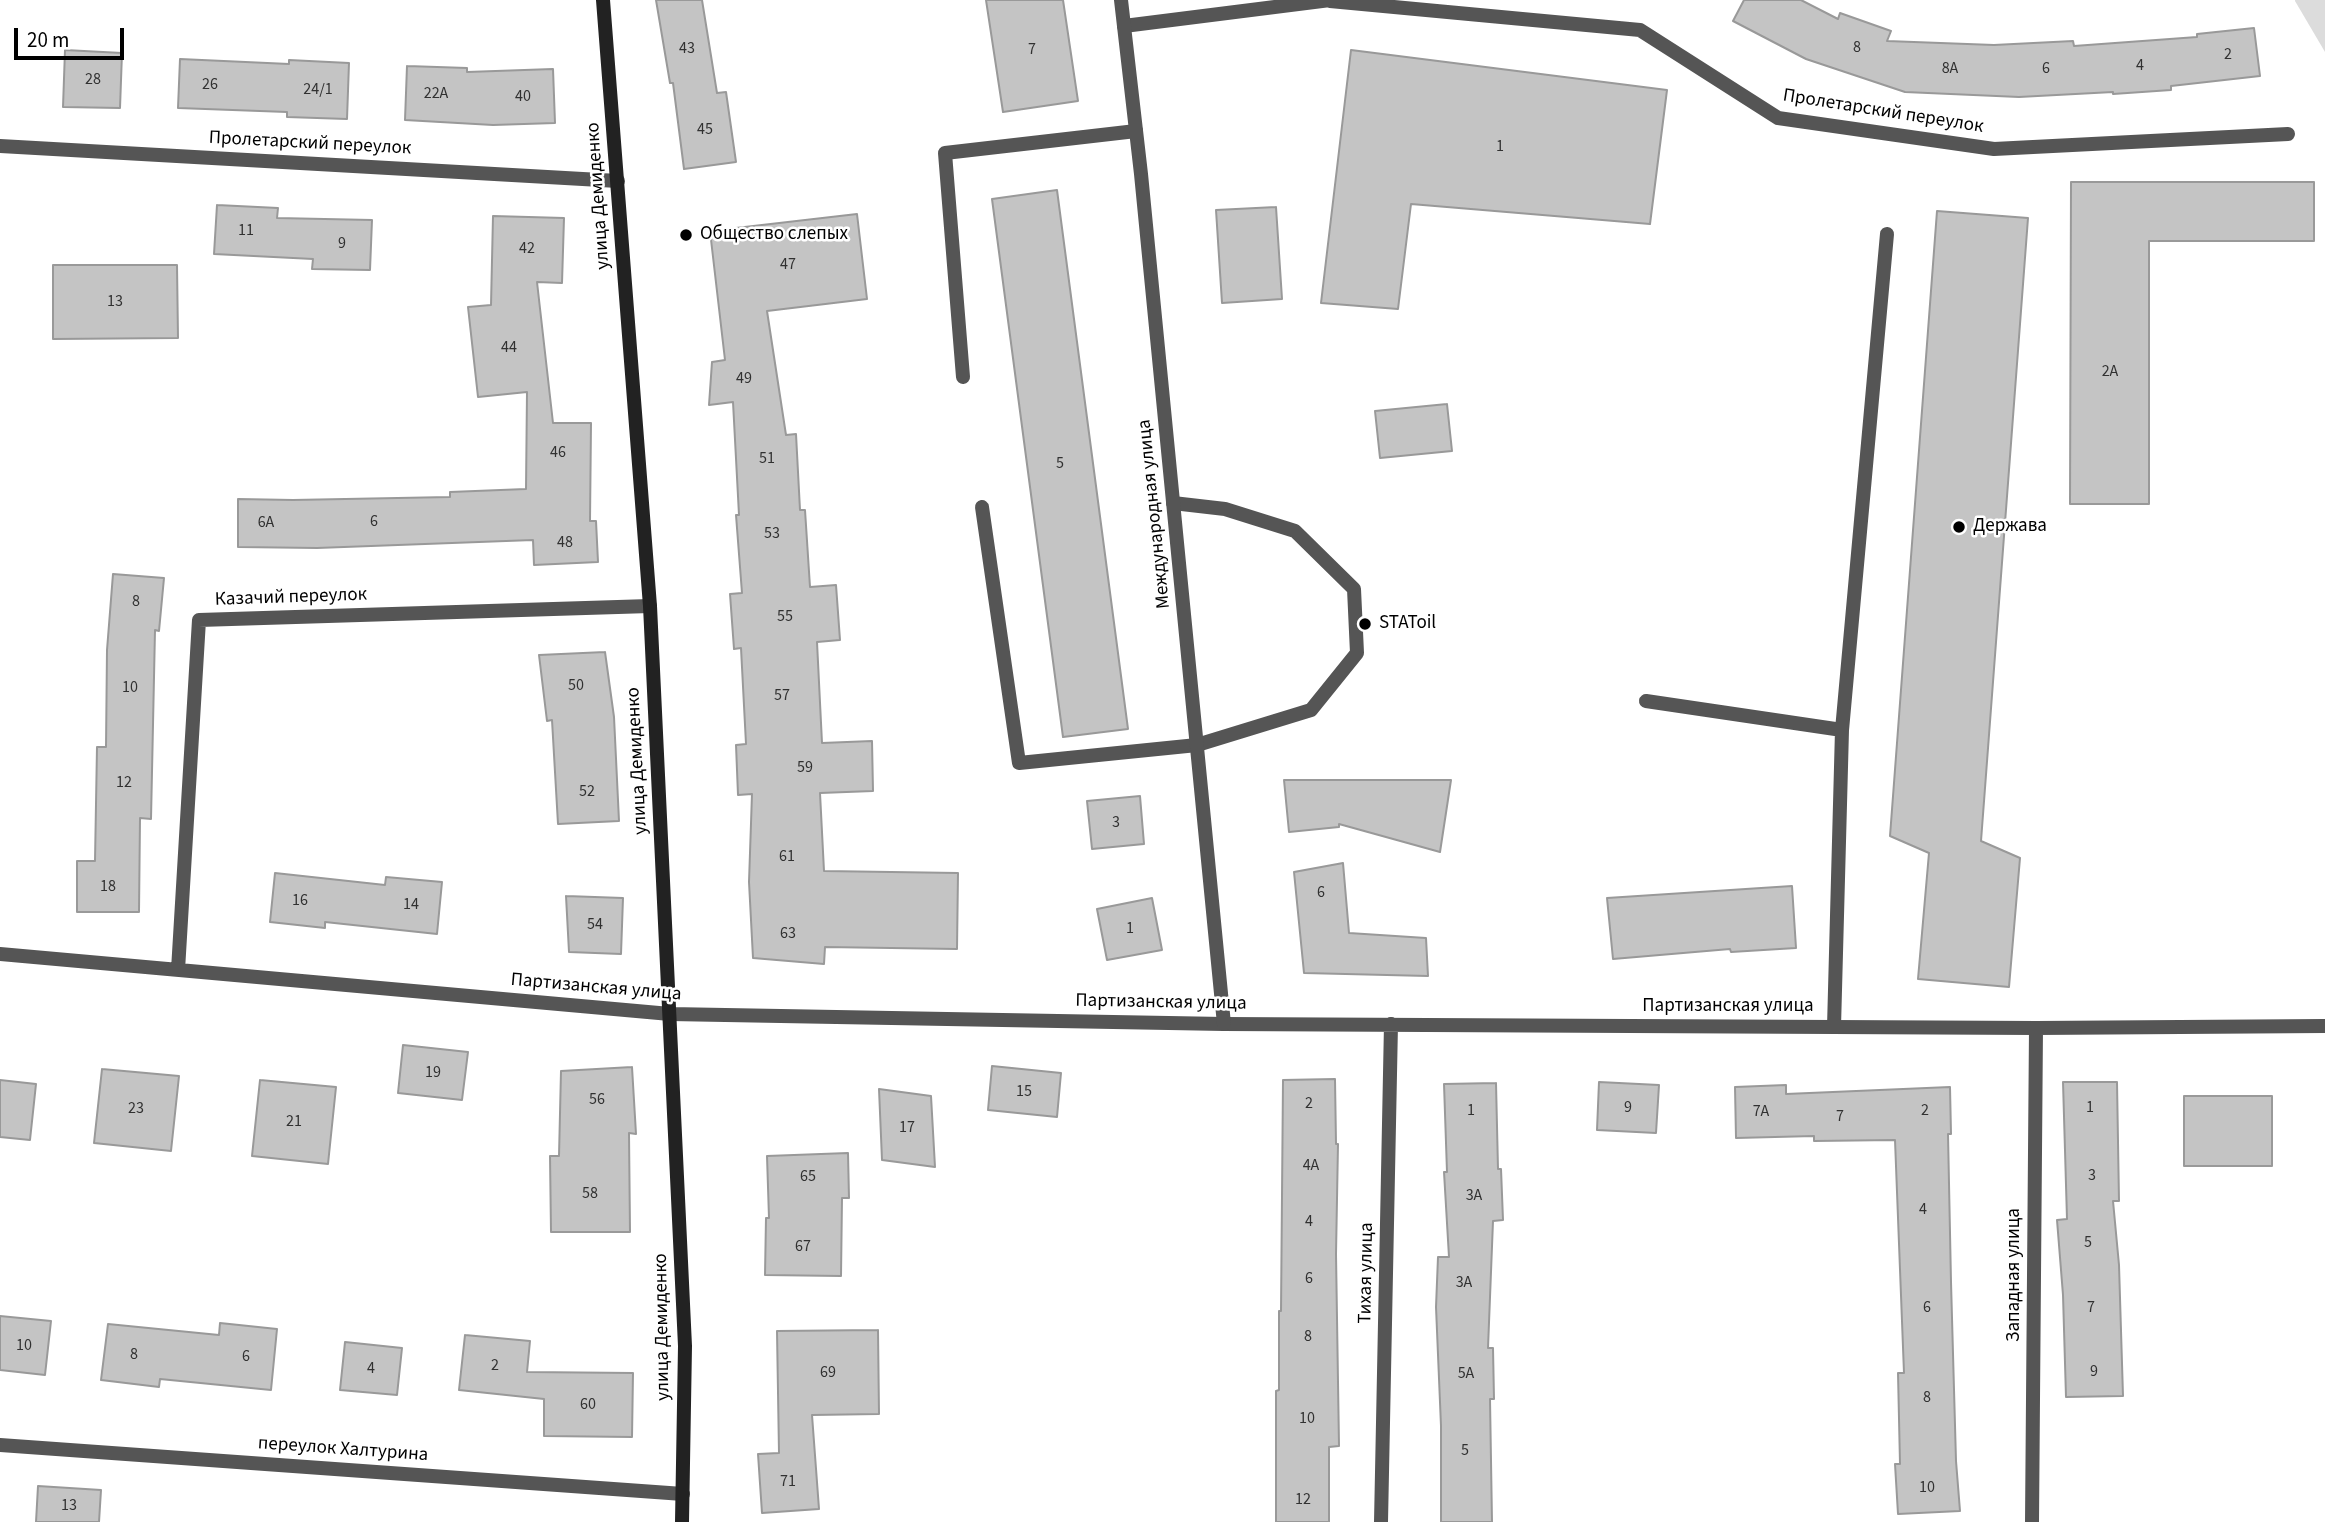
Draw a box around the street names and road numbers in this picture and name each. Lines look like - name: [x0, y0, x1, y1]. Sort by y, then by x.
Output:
- street label: Пролетарский переулок: [1781, 85, 1985, 139]
- street label: улица Демиденко: [582, 122, 616, 270]
- street label: Пролетарский переулок: [208, 127, 412, 161]
- street label: Международная улица: [1134, 418, 1176, 610]
- street label: Казачий переулок: [214, 584, 368, 612]
- street label: улица Демиденко: [623, 687, 653, 835]
- street label: Партизанская улица: [510, 969, 682, 1007]
- street label: Партизанская улица: [1075, 990, 1247, 1016]
- street label: Партизанская улица: [1642, 996, 1814, 1018]
- street label: Западная улица: [2004, 1208, 2026, 1342]
- street label: Тихая улица: [1355, 1222, 1379, 1324]
- street label: улица Демиденко: [650, 1253, 676, 1401]
- street label: переулок Халтурина: [257, 1433, 429, 1467]

